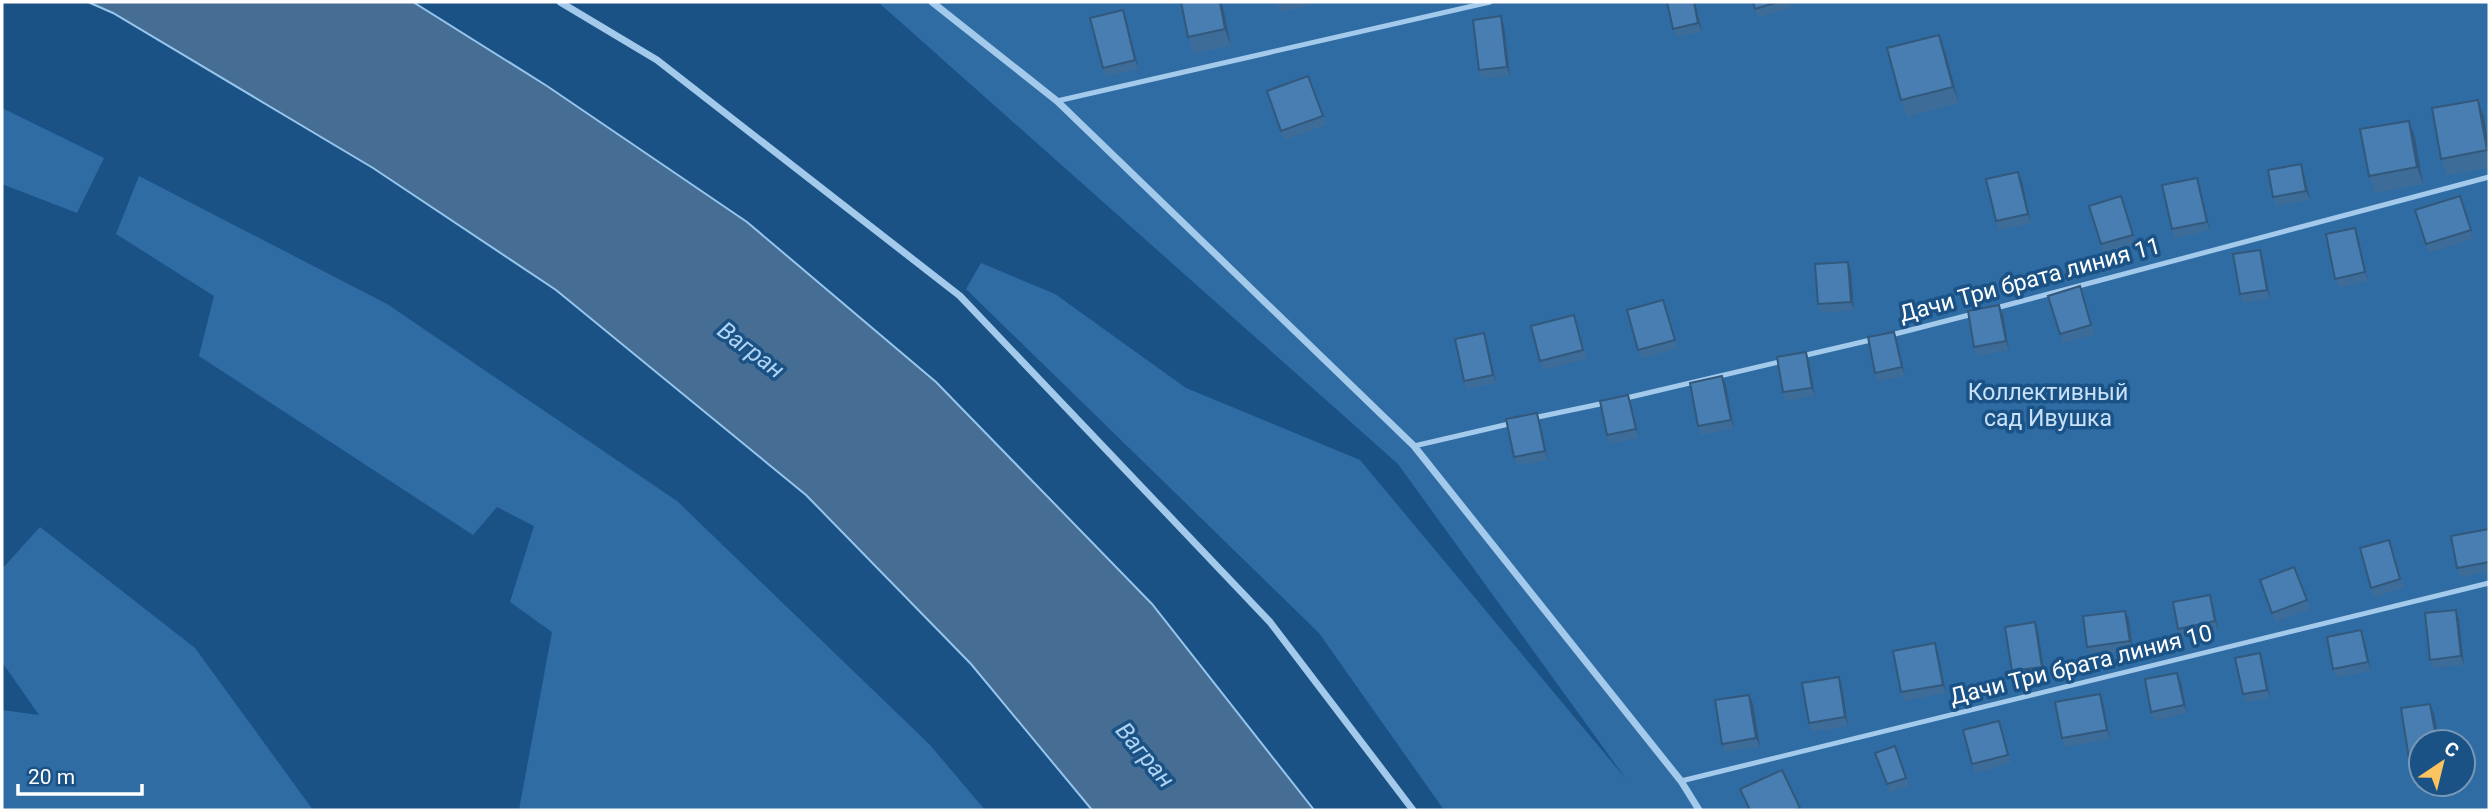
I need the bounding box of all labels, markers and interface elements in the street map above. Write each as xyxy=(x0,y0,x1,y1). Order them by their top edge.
street label: Дачи Три брата линия 11 xyxy=(1896,232,2164,328)
water label: Вагран xyxy=(712,316,790,384)
park label: Коллективный сад Ивушка xyxy=(1968,379,2128,432)
street label: Дачи Три брата линия 10 xyxy=(1947,619,2215,711)
water label: Вагран xyxy=(1110,717,1180,793)
north arrow xyxy=(2407,728,2477,798)
text: С xyxy=(2440,736,2463,762)
scale bar xyxy=(18,752,142,796)
text: 20 m xyxy=(28,765,75,789)

